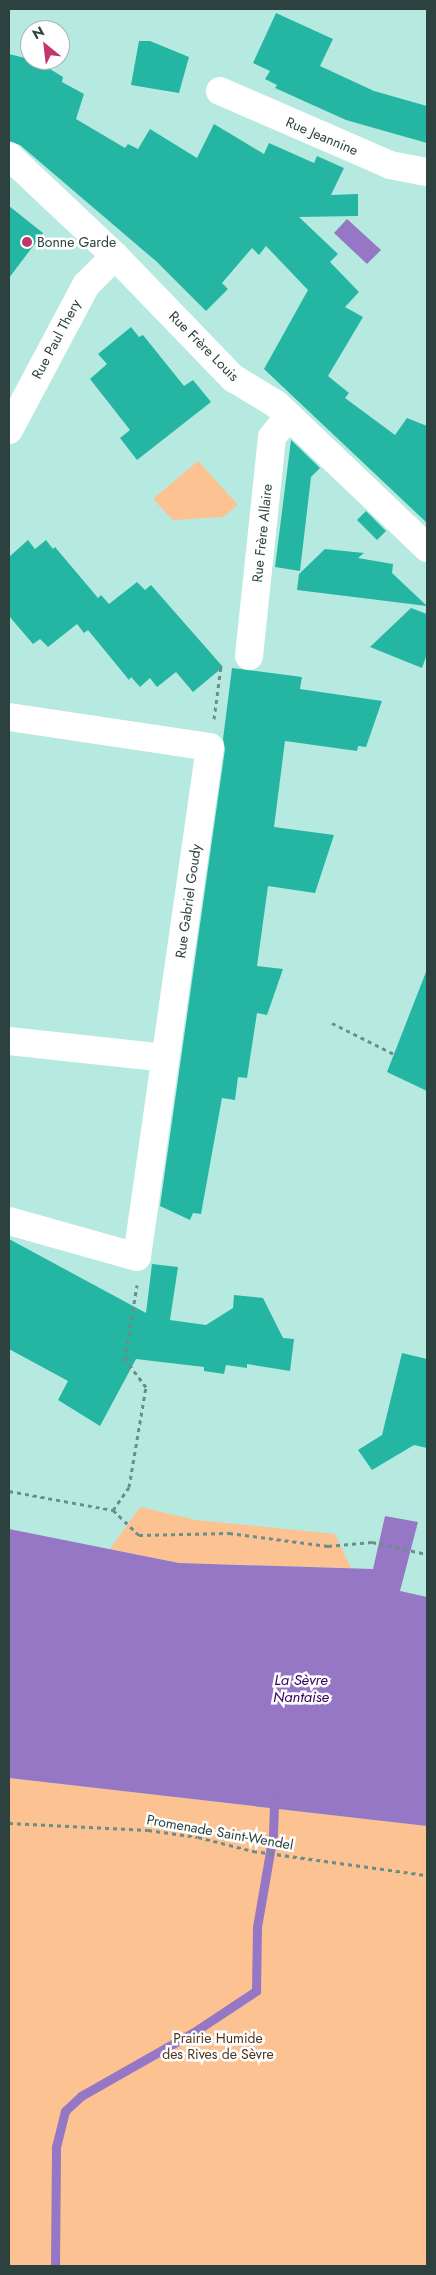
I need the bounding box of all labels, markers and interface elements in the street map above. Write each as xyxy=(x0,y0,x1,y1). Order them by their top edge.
north arrow xyxy=(20,20,70,70)
text: N xyxy=(28,21,48,44)
street label: Rue Jeannine xyxy=(283,113,361,159)
place label: Bonne Garde xyxy=(37,234,116,250)
marker: Bonne Garde xyxy=(21,236,33,248)
street label: Rue Paul Thery xyxy=(28,296,84,382)
street label: Rue Frère Louis xyxy=(166,308,242,384)
street label: Rue Frère Allaire xyxy=(248,483,276,583)
street label: Rue Gabriel Goudy xyxy=(172,843,204,959)
water label: La Sèvre Nantaise xyxy=(273,1671,329,1706)
street label: Promenade Saint-Wendel xyxy=(145,1811,295,1853)
park label: Prairie Humide des Rives de Sèvre xyxy=(162,2030,274,2062)

